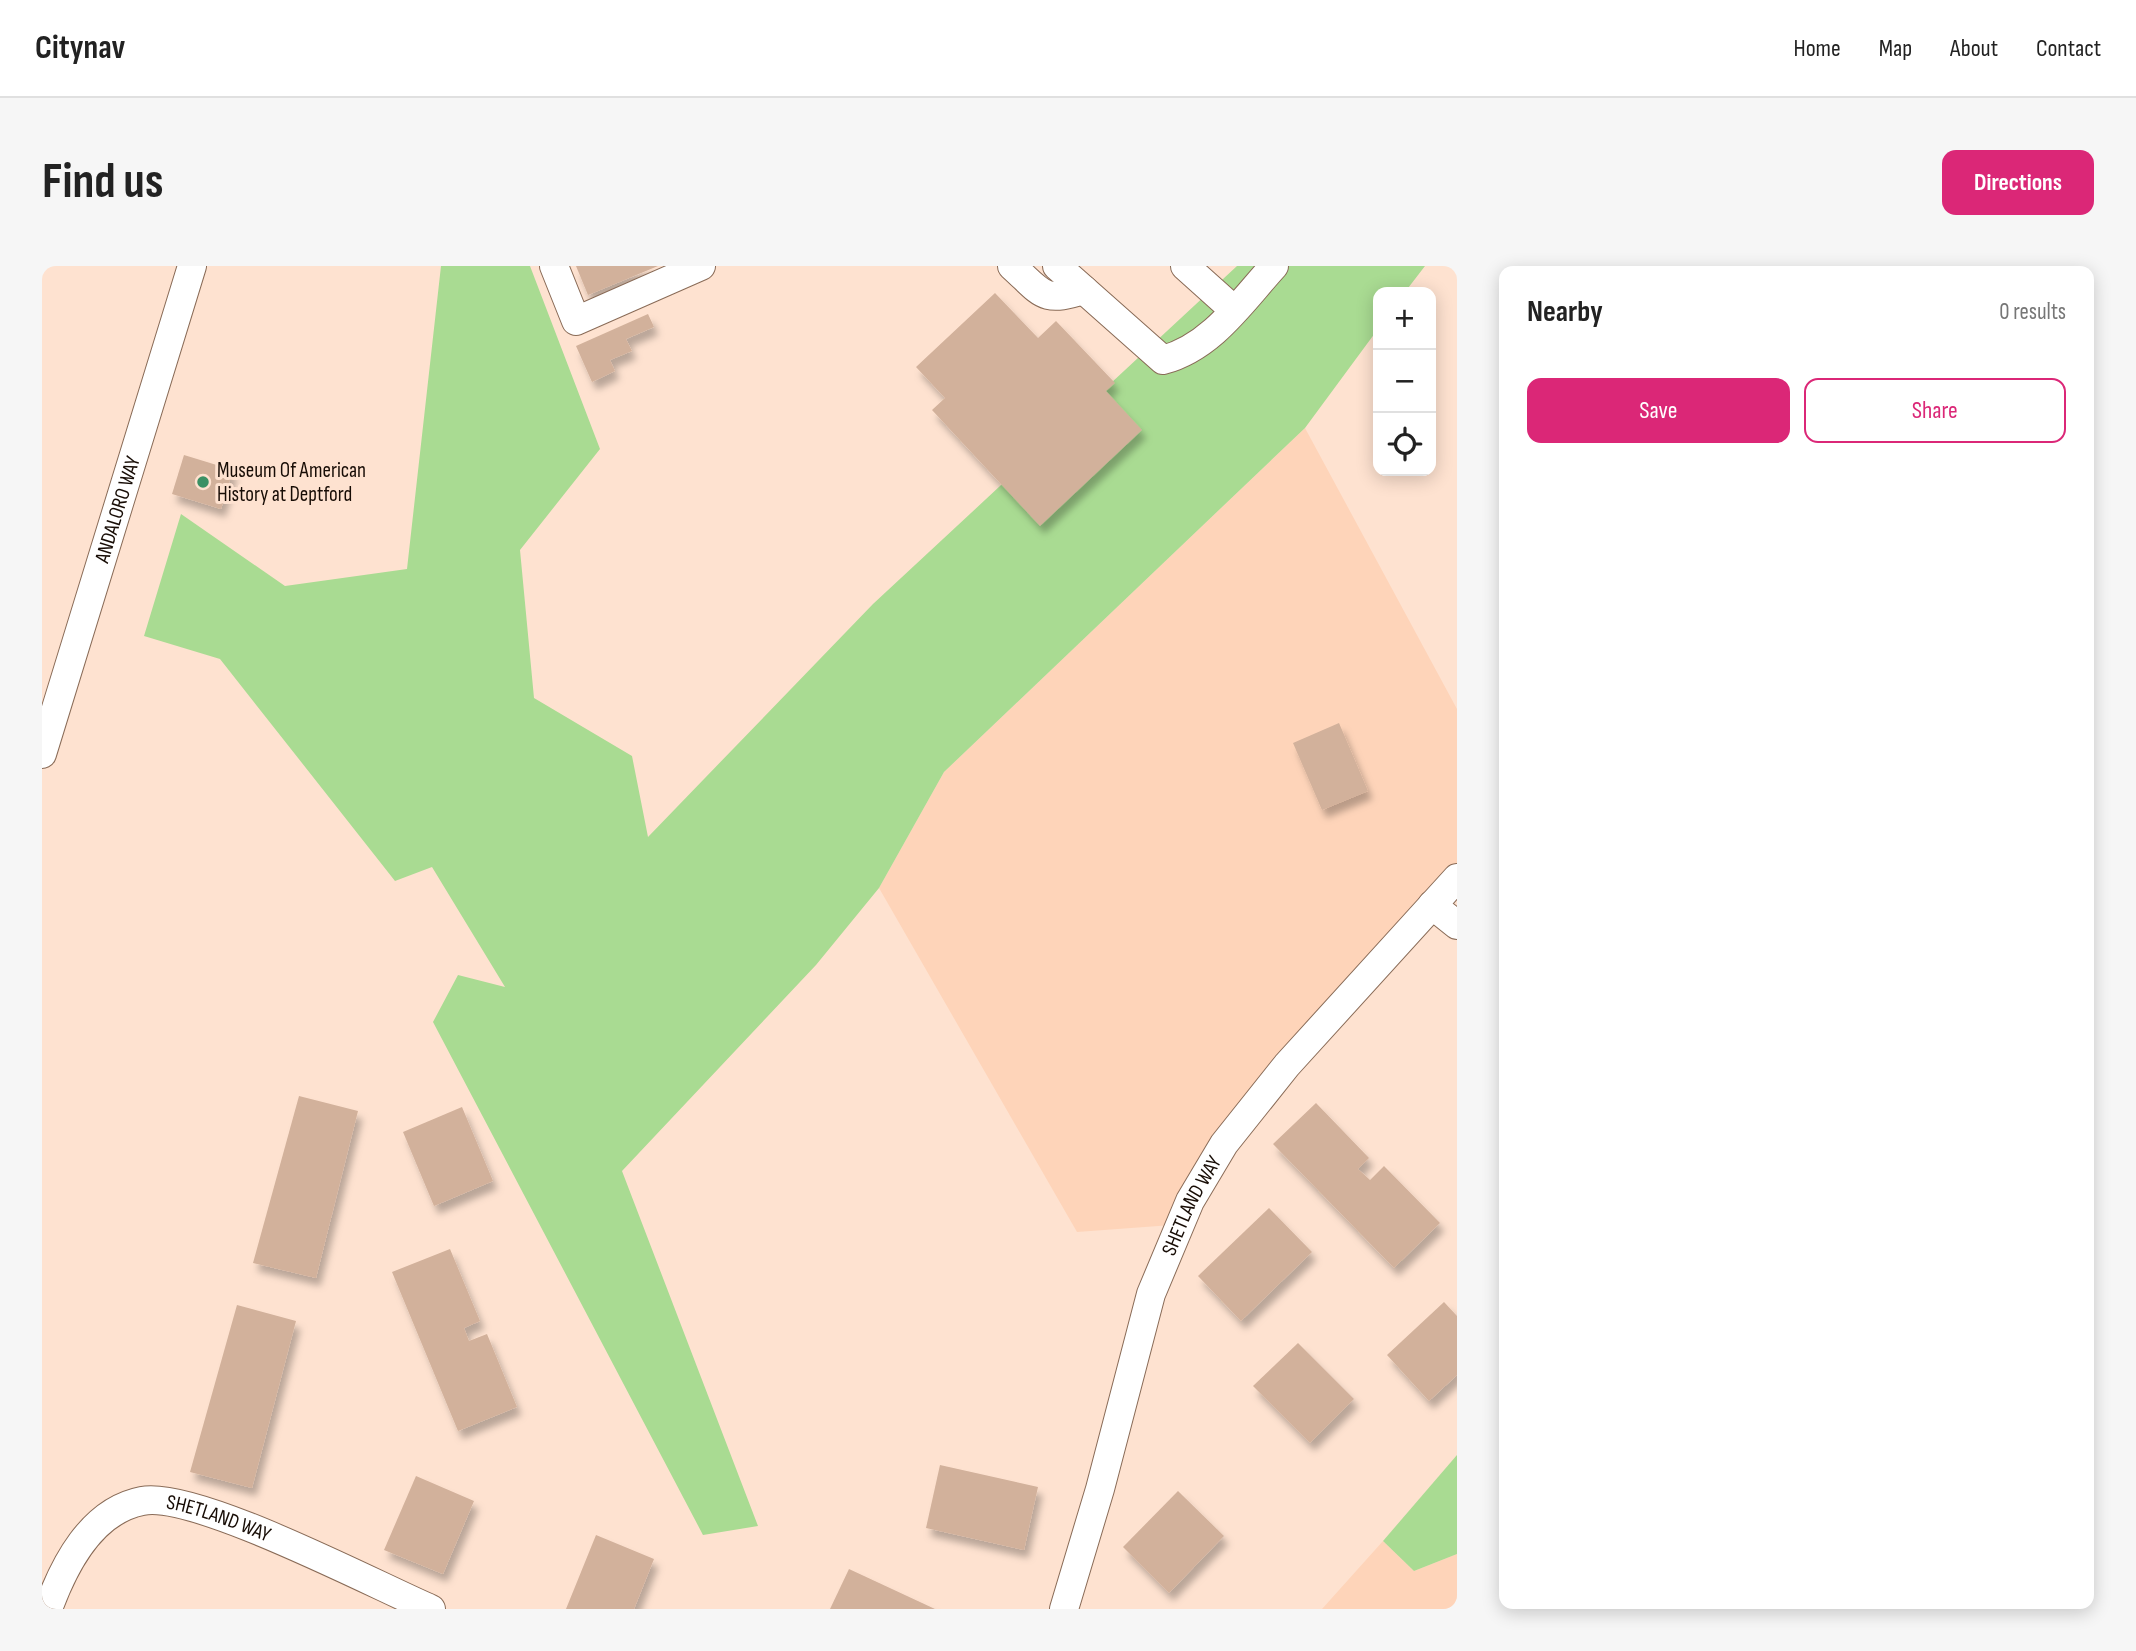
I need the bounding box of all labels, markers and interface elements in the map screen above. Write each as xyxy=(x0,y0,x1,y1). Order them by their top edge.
text: Citynav xyxy=(35,28,125,68)
text: Home xyxy=(1793,34,1841,63)
text: Map xyxy=(1879,34,1912,63)
text: About xyxy=(1950,34,1998,63)
text: Contact xyxy=(2036,34,2101,63)
button: Directions xyxy=(1942,150,2094,215)
text: Find us xyxy=(42,153,164,212)
map controls xyxy=(1373,287,1436,476)
button: + xyxy=(1373,287,1436,350)
text: Nearby xyxy=(1527,294,1603,330)
text: 0 results xyxy=(1999,298,2066,326)
button: − xyxy=(1373,350,1436,413)
button: Save xyxy=(1527,378,1790,443)
button: Share xyxy=(1804,378,2066,443)
button: locate xyxy=(1373,413,1436,476)
street label: ANDALORO WAY xyxy=(89,453,145,566)
place label: Museum Of American History at Deptford xyxy=(217,458,366,507)
marker: Museum Of American History at Deptford xyxy=(195,474,211,490)
street label: SHETLAND WAY xyxy=(1156,1151,1227,1259)
street label: SHETLAND WAY xyxy=(165,1489,275,1547)

